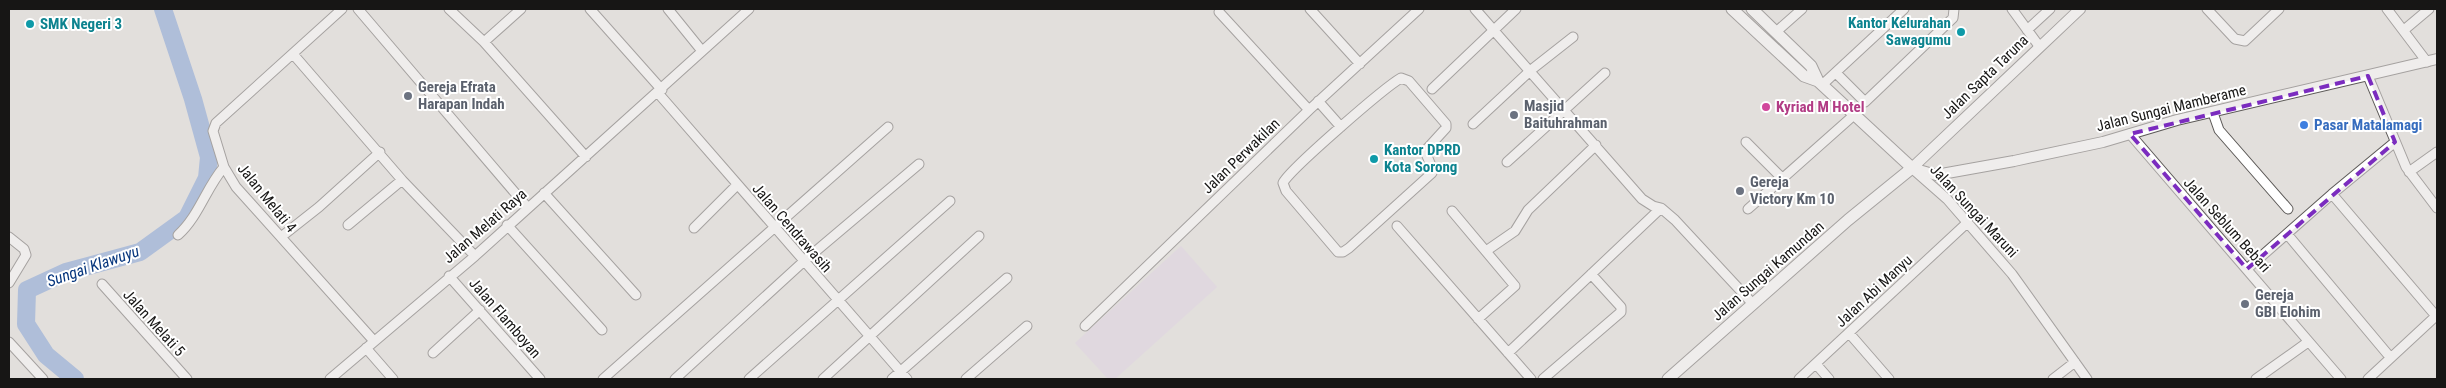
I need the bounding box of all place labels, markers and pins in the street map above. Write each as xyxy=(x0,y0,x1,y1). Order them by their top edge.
place label: Kantor Kelurahan Sawagumu xyxy=(1848,14,1951,49)
place label: SMK Negeri 3 xyxy=(40,15,122,33)
marker: SMK Negeri 3 xyxy=(24,18,36,30)
marker: Kantor Kelurahan Sawagumu xyxy=(1955,26,1967,38)
place label: Gereja Efrata Harapan Indah xyxy=(418,78,505,113)
marker: Gereja Efrata Harapan Indah xyxy=(402,90,414,102)
place label: Masjid Baituhrahman xyxy=(1524,97,1607,132)
place label: Kyriad M Hotel xyxy=(1776,98,1864,116)
marker: Kyriad M Hotel xyxy=(1760,101,1772,113)
marker: Masjid Baituhrahman xyxy=(1508,109,1520,121)
place label: Pasar Matalamagi xyxy=(2314,116,2422,134)
marker: Pasar Matalamagi xyxy=(2298,119,2310,131)
place label: Kantor DPRD Kota Sorong xyxy=(1384,141,1461,176)
marker: Kantor DPRD Kota Sorong xyxy=(1368,153,1380,165)
place label: Gereja Victory Km 10 xyxy=(1750,173,1834,208)
marker: Gereja Victory Km 10 xyxy=(1734,185,1746,197)
place label: Gereja GBI Elohim xyxy=(2255,286,2321,321)
marker: Gereja GBI Elohim xyxy=(2239,298,2251,310)

